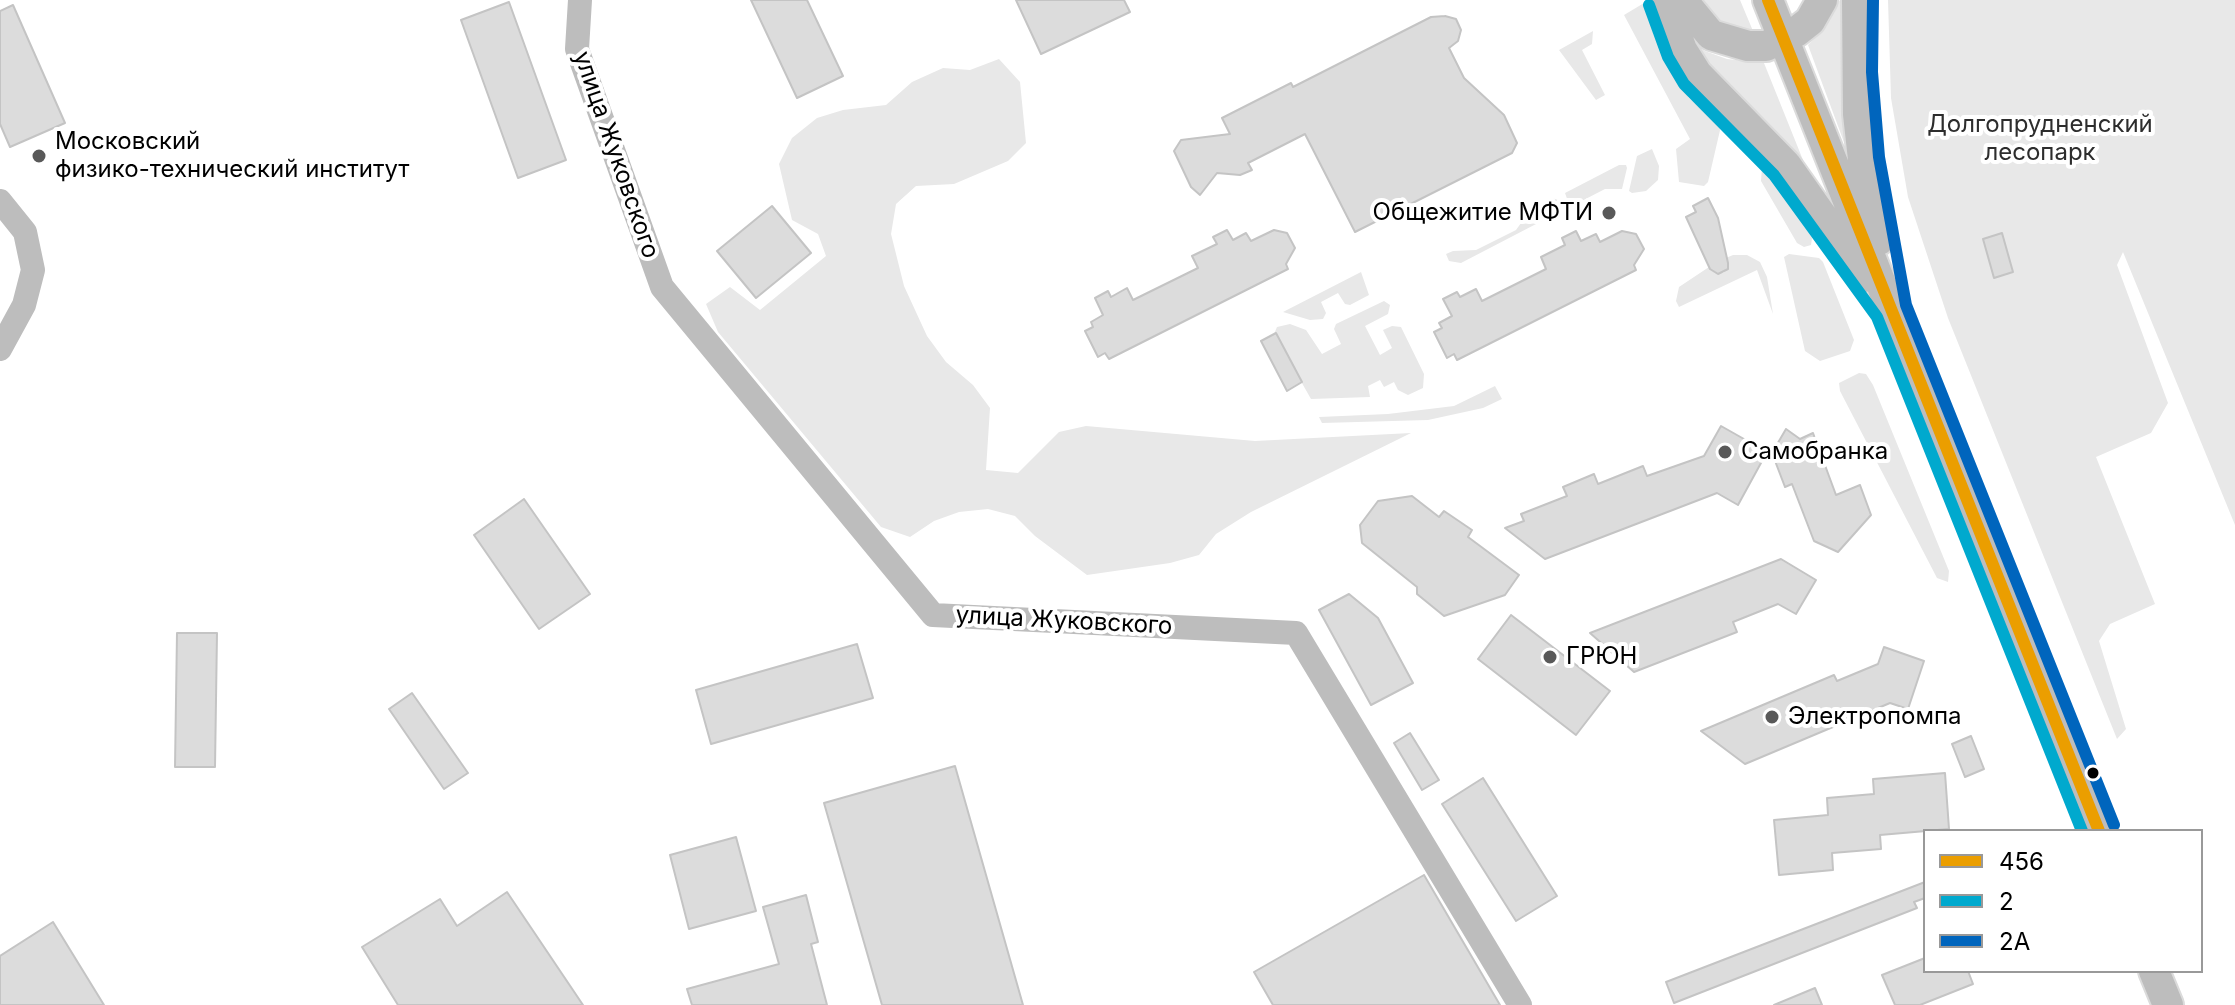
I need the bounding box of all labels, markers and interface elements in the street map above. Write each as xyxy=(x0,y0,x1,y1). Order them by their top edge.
street label: улица Жуковского xyxy=(567,48,665,262)
park label: Долгопрудненский лесопарк xyxy=(1927,111,2153,167)
place label: Московский физико-технический институт xyxy=(55,128,410,184)
marker: Московский физико-технический институт xyxy=(30,147,48,165)
place label: Общежитие МФТИ xyxy=(1373,199,1593,227)
marker: Общежитие МФТИ xyxy=(1600,204,1618,222)
place label: Самобранка xyxy=(1741,438,1888,466)
marker: Самобранка xyxy=(1716,443,1734,461)
street label: улица Жуковского xyxy=(955,601,1173,641)
place label: ГРЮН xyxy=(1566,643,1637,671)
marker: ГРЮН xyxy=(1541,648,1559,666)
place label: Электропомпа xyxy=(1788,703,1962,731)
marker: Электропомпа xyxy=(1763,708,1781,726)
unlabelled marker xyxy=(2085,765,2101,781)
legend xyxy=(1923,829,2203,973)
text: 456 xyxy=(1999,847,2044,876)
text: 2 xyxy=(1999,887,2014,916)
text: 2А xyxy=(1999,927,2030,956)

